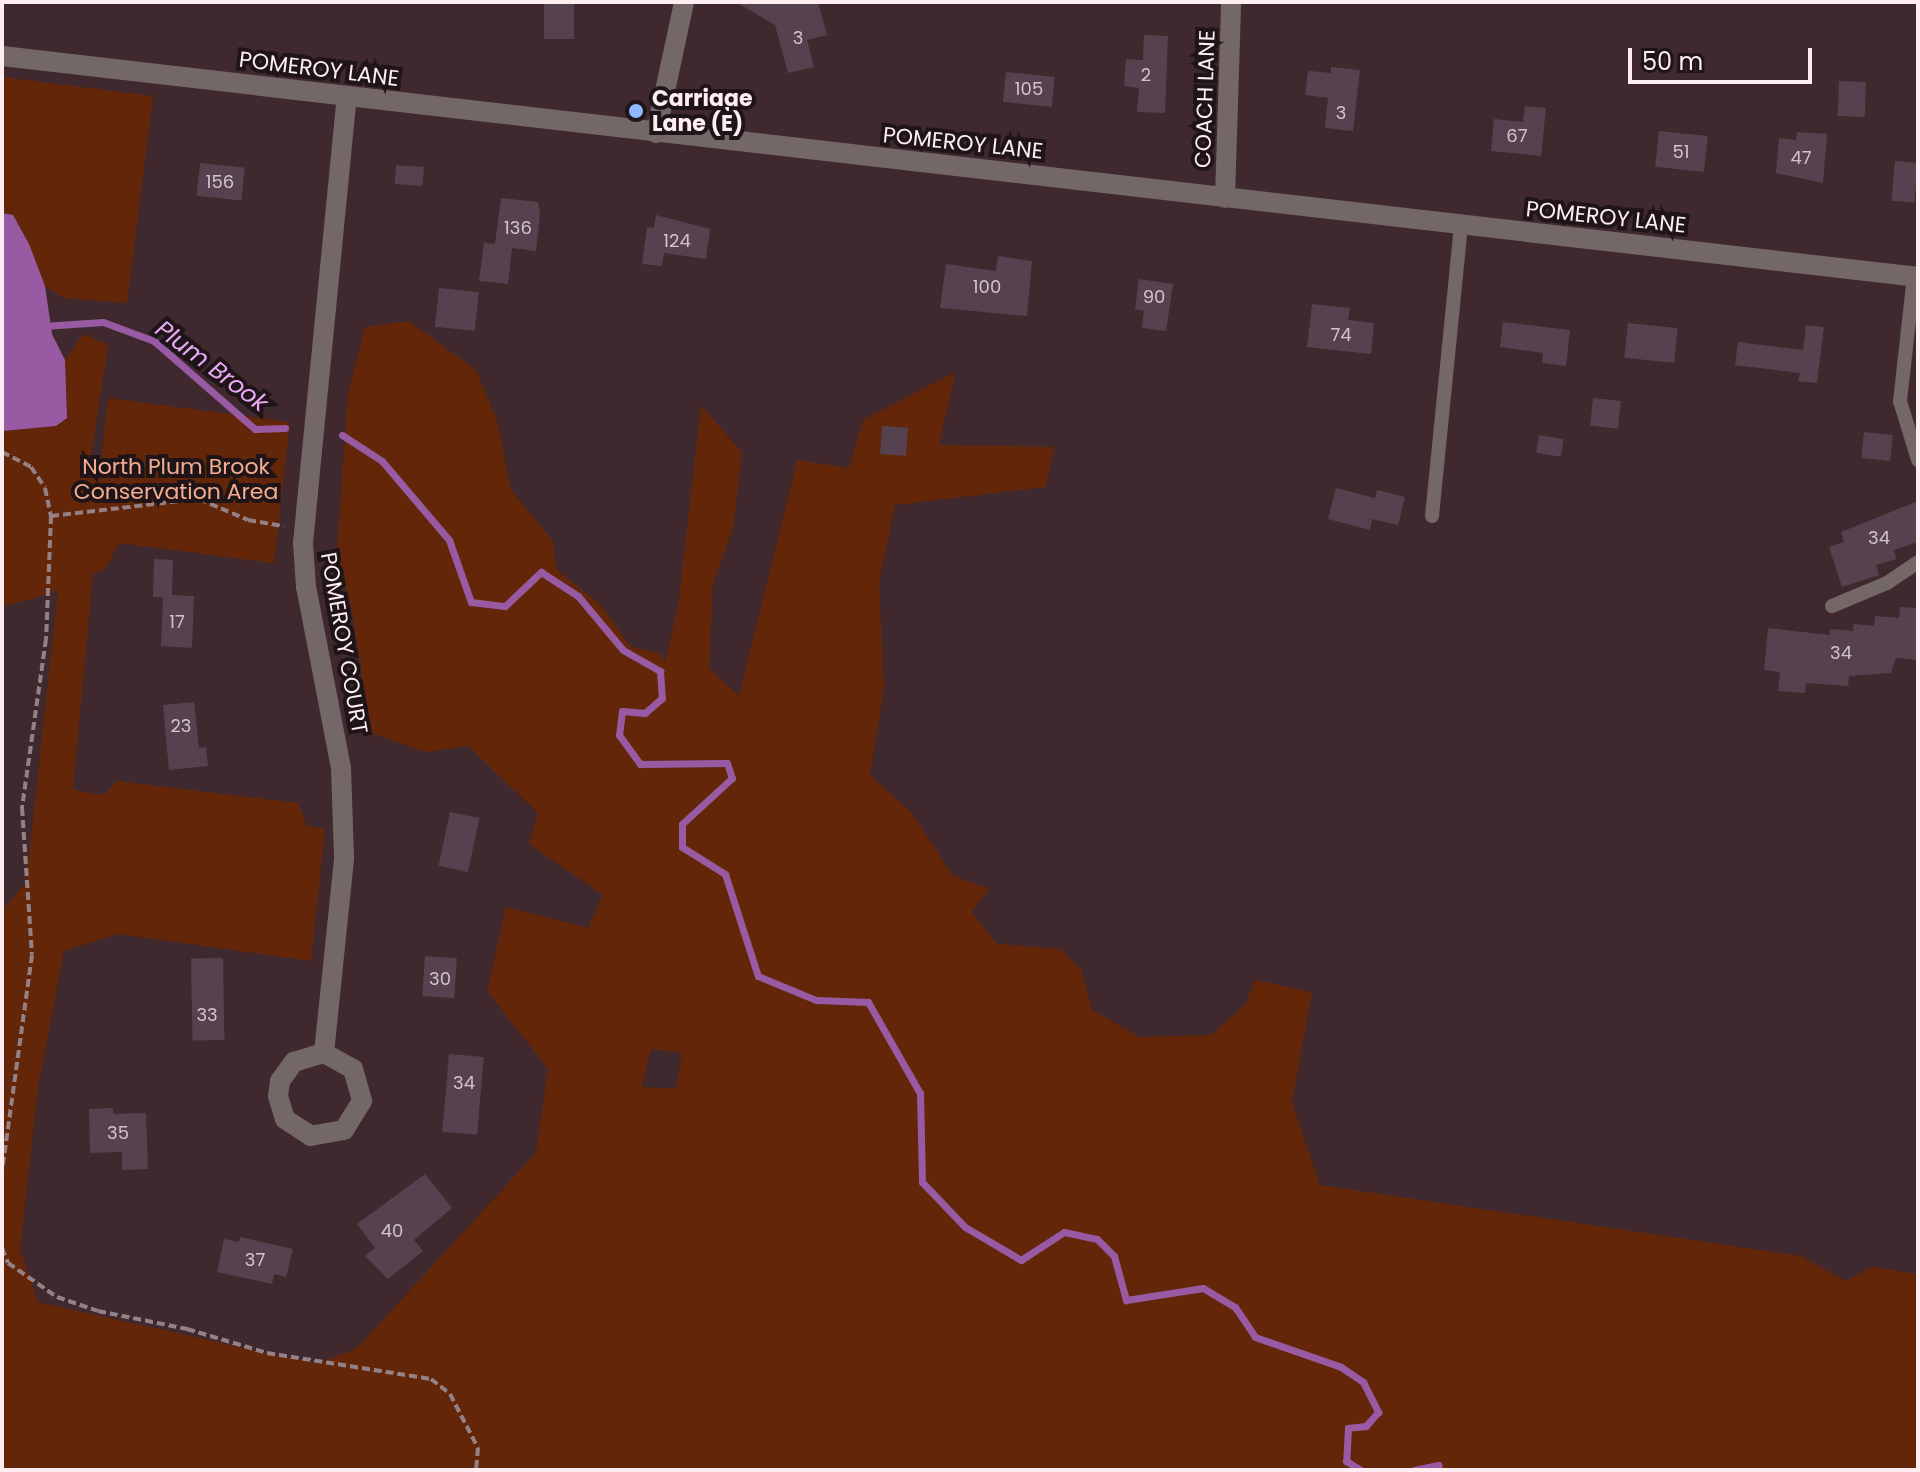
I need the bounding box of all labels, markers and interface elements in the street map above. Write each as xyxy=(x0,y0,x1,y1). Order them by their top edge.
house number: 3 xyxy=(793,27,803,49)
street label: COACH LANE xyxy=(1189,29,1221,169)
scale bar xyxy=(1632,32,1816,82)
text: 50 m xyxy=(1642,45,1703,78)
street label: POMEROY LANE xyxy=(238,46,400,92)
house number: 2 xyxy=(1141,64,1151,86)
house number: 105 xyxy=(1015,78,1043,100)
place label: Carriage Lane (E) xyxy=(652,85,752,136)
marker: Carriage Lane (E) xyxy=(627,102,645,120)
house number: 3 xyxy=(1336,102,1346,124)
street label: POMEROY LANE xyxy=(882,121,1044,165)
house number: 67 xyxy=(1506,125,1528,147)
house number: 51 xyxy=(1672,141,1690,163)
house number: 47 xyxy=(1790,147,1812,169)
house number: 156 xyxy=(206,171,234,193)
street label: POMEROY LANE xyxy=(1525,195,1687,239)
house number: 136 xyxy=(504,217,532,239)
house number: 124 xyxy=(663,230,691,252)
house number: 100 xyxy=(973,276,1001,298)
house number: 90 xyxy=(1143,286,1165,308)
water label: Plum Brook xyxy=(150,314,274,418)
house number: 74 xyxy=(1330,324,1352,346)
park label: North Plum Brook Conservation Area xyxy=(74,453,278,504)
house number: 34 xyxy=(1868,527,1890,549)
street label: POMEROY COURT xyxy=(315,550,373,736)
house number: 17 xyxy=(169,611,185,633)
house number: 34 xyxy=(1830,642,1852,664)
house number: 23 xyxy=(171,715,191,737)
house number: 30 xyxy=(429,968,451,990)
house number: 33 xyxy=(196,1004,218,1026)
house number: 34 xyxy=(453,1072,475,1094)
house number: 35 xyxy=(107,1122,129,1144)
house number: 40 xyxy=(381,1220,403,1242)
house number: 37 xyxy=(245,1249,265,1271)

